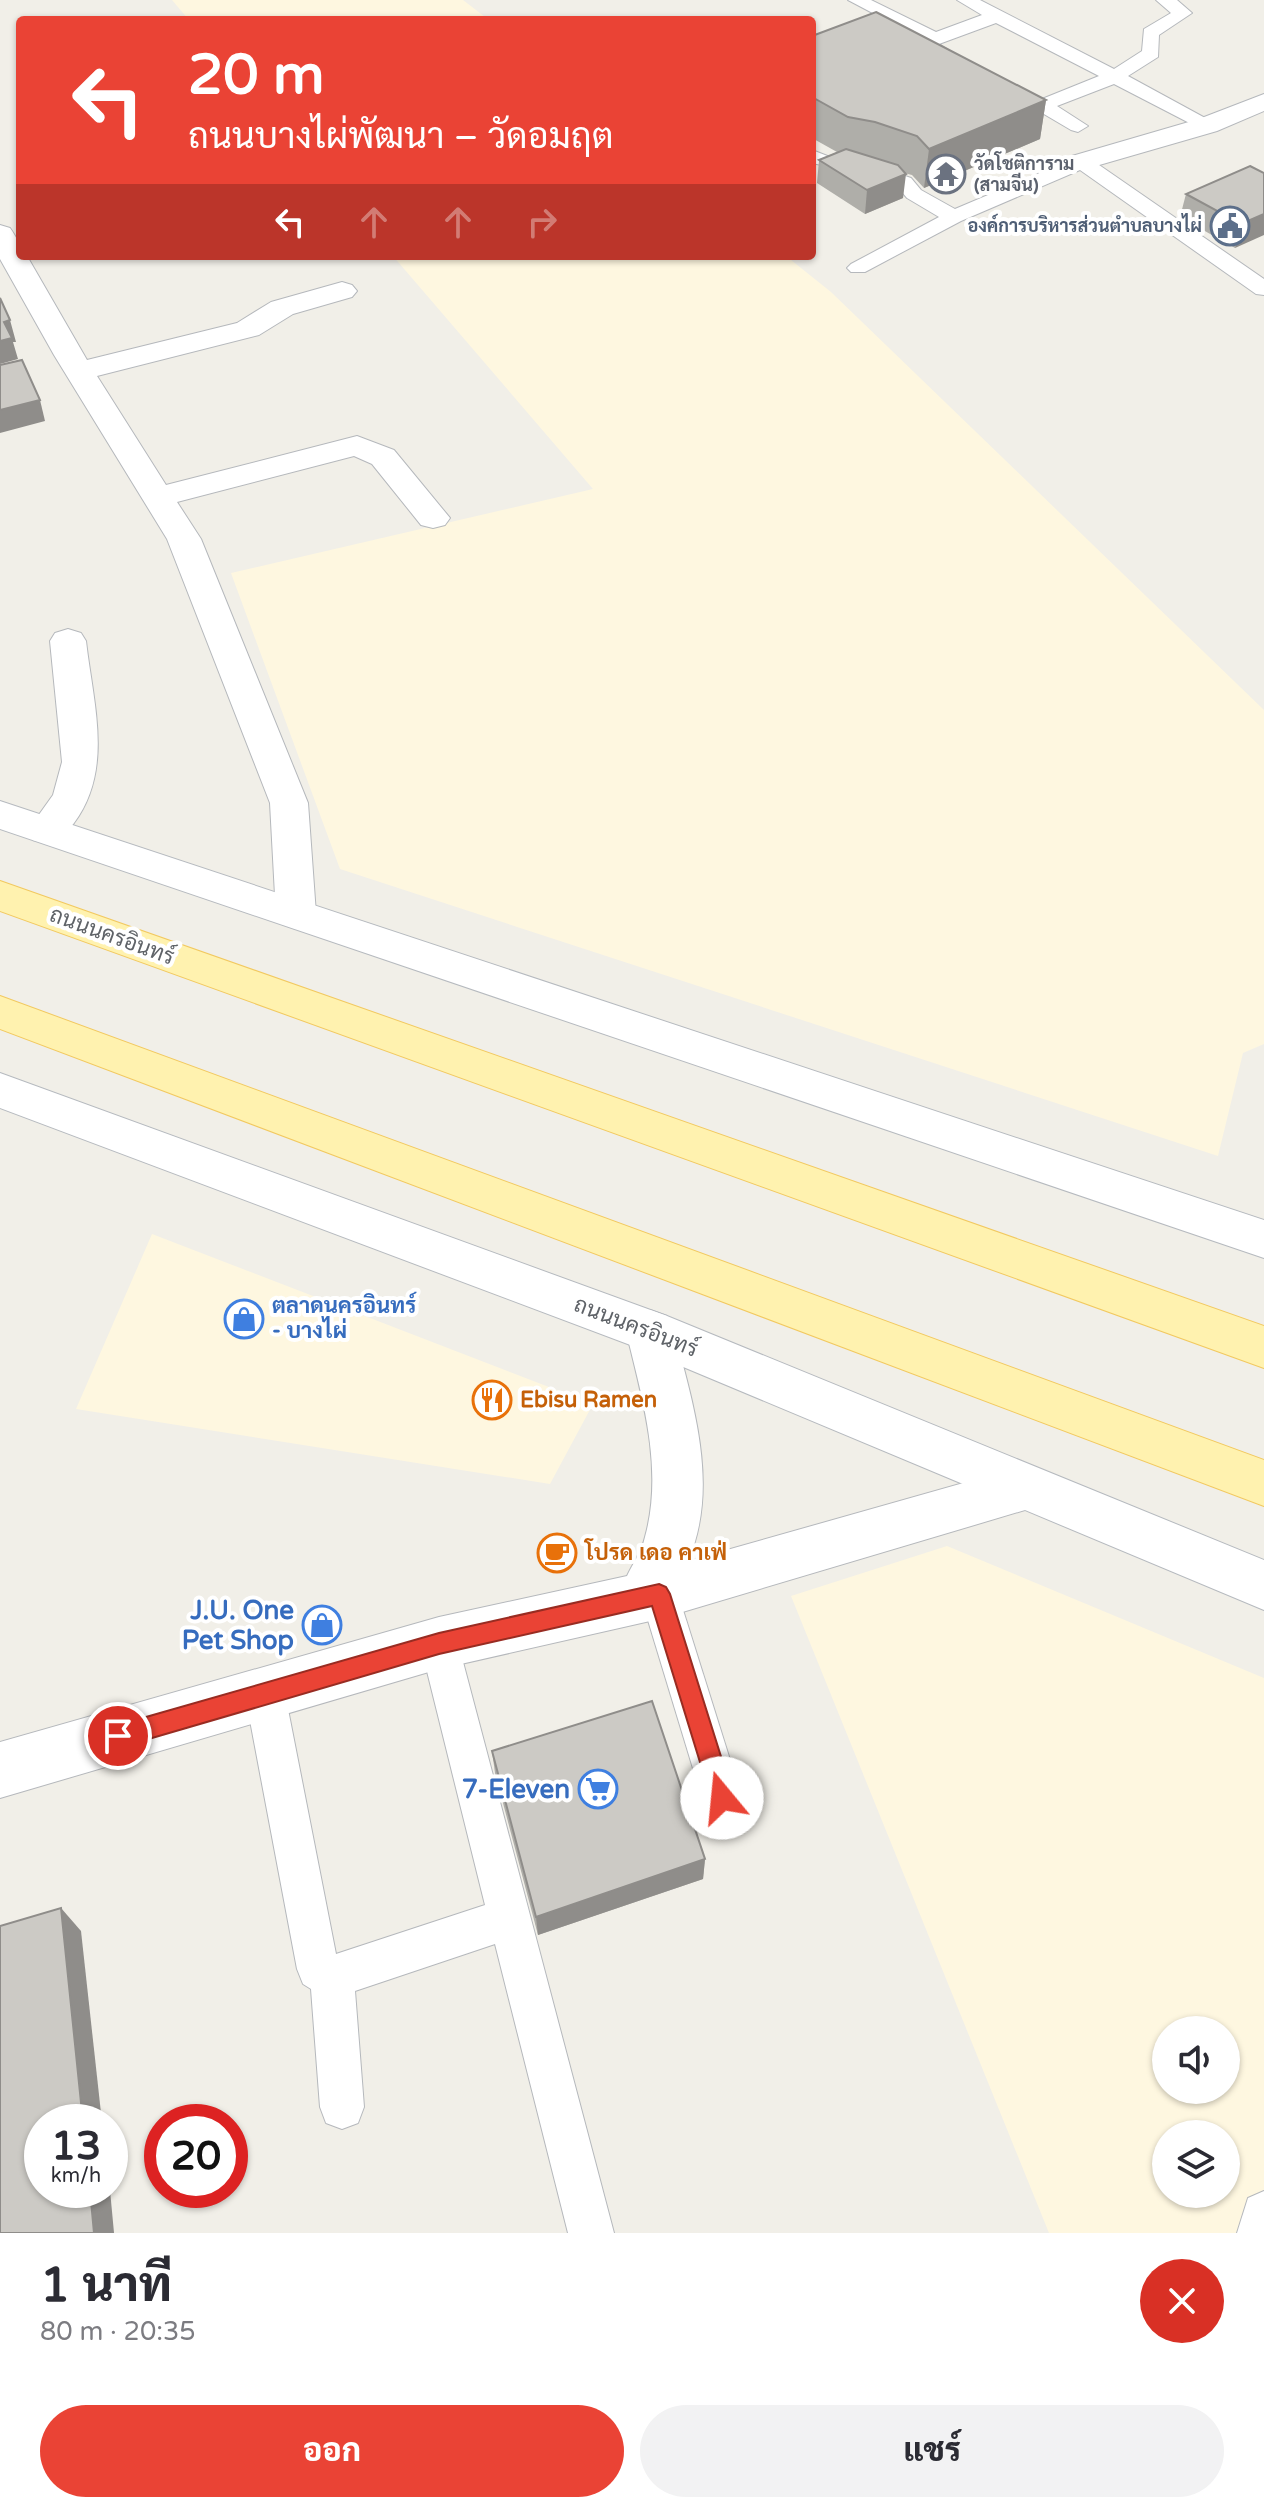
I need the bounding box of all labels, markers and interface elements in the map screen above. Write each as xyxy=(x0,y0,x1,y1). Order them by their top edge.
text: 20 m xyxy=(188,42,324,109)
icon: left xyxy=(56,48,160,152)
text: ถนนบางไผ่พัฒนา – วัดอมฤต xyxy=(188,115,614,158)
place label: วัดโชติการาม (สามจีน) xyxy=(974,151,1074,196)
temple icon: วัดโชติการาม (สามจีน) xyxy=(925,153,967,195)
icon: left xyxy=(268,200,312,244)
icon: ahead xyxy=(352,200,396,244)
icon: ahead xyxy=(436,200,480,244)
icon: right xyxy=(520,200,564,244)
public building icon: องค์การบริหารส่วนตำบลบางไผ่ xyxy=(1209,205,1251,247)
place label: องค์การบริหารส่วนตำบลบางไผ่ xyxy=(967,213,1202,237)
street label: ถนนนครอินทร์ xyxy=(46,900,179,971)
street label: ถนนนครอินทร์ xyxy=(570,1290,702,1363)
place label: ตลาดนครอินทร์ - บางไผ่ xyxy=(272,1291,418,1344)
shop icon: ตลาดนครอินทร์ - บางไผ่ xyxy=(223,1298,265,1340)
restaurant icon: Ebisu Ramen xyxy=(471,1379,513,1421)
place label: Ebisu Ramen xyxy=(520,1387,657,1413)
cafe icon: โปรด เดอ คาเฟ่ xyxy=(536,1532,578,1574)
place label: โปรด เดอ คาเฟ่ xyxy=(583,1538,727,1566)
place label: J.U. One Pet Shop xyxy=(182,1595,294,1656)
shop icon: J.U. One Pet Shop xyxy=(301,1604,343,1646)
pin xyxy=(84,1702,152,1770)
icon: arrive xyxy=(96,1714,140,1758)
position arrow xyxy=(680,1756,764,1840)
supermarket icon: 7-Eleven xyxy=(577,1768,619,1810)
place label: 7-Eleven xyxy=(462,1774,570,1805)
map controls xyxy=(1152,2016,1240,2208)
button: sound xyxy=(1152,2016,1240,2104)
speed limit sign: 20 xyxy=(144,2104,248,2208)
button: layers xyxy=(1152,2120,1240,2208)
text: 13 xyxy=(51,2122,101,2170)
text: km/h xyxy=(51,2164,101,2188)
text: 1 นาที xyxy=(40,2257,172,2315)
button: close xyxy=(1140,2259,1224,2343)
text: 80 m · 20:35 xyxy=(40,2316,196,2347)
button: ออก xyxy=(40,2405,624,2497)
button: แชร์ xyxy=(640,2405,1224,2497)

